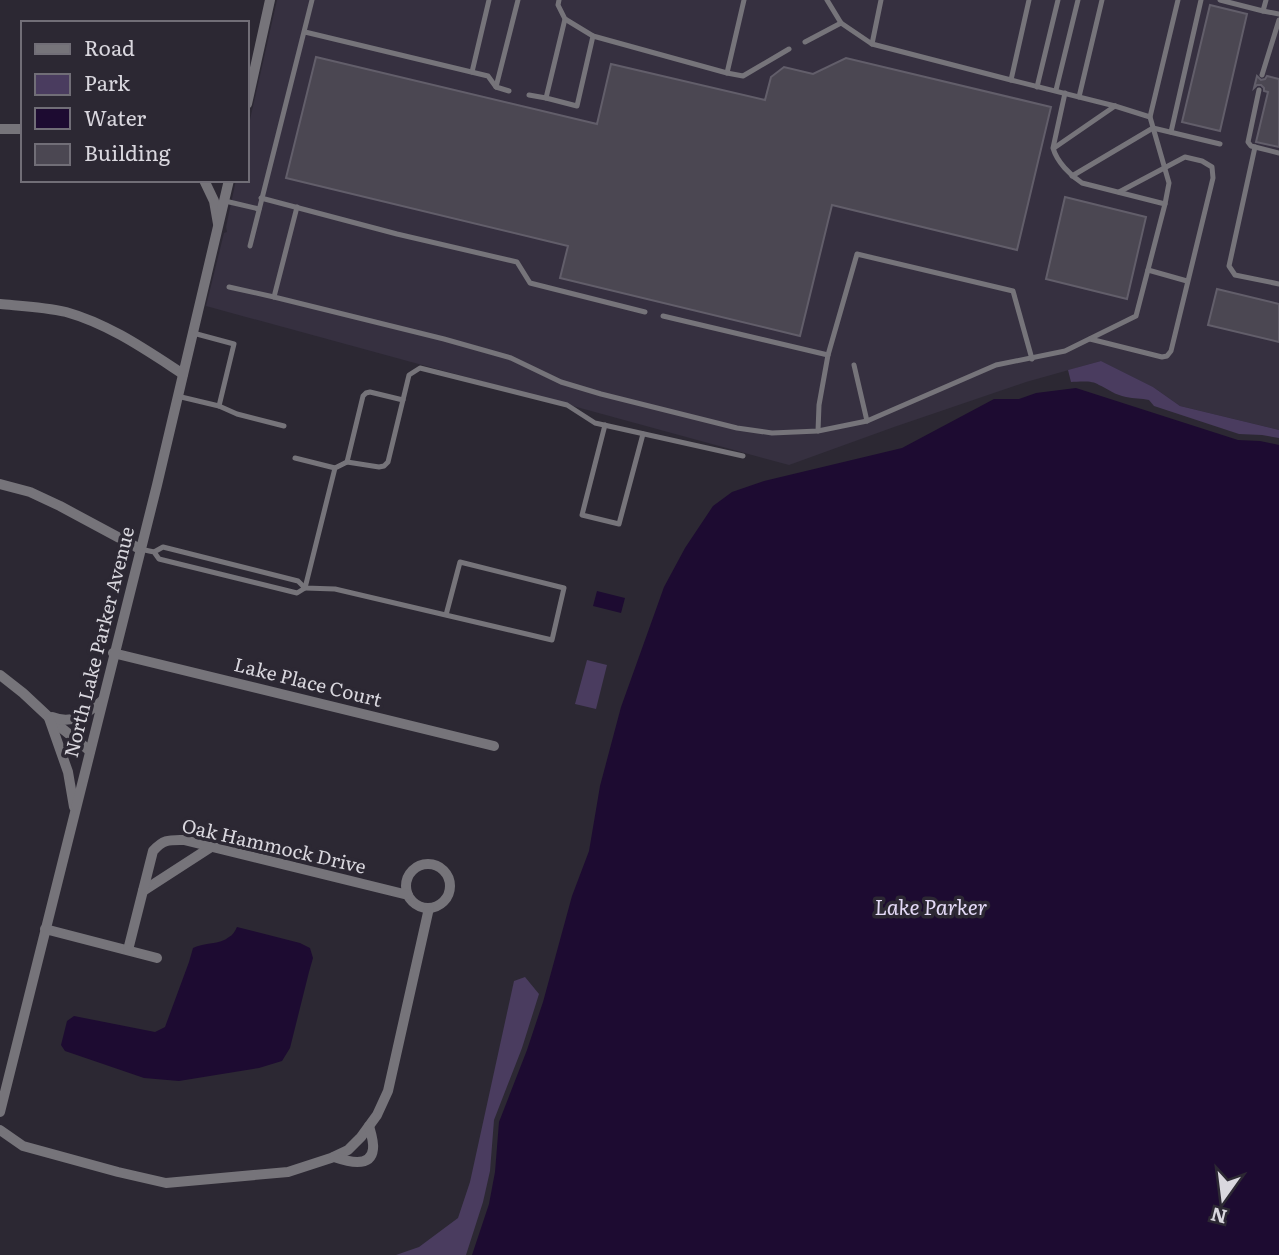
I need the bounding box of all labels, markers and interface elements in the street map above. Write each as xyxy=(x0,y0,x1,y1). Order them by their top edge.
legend xyxy=(21,21,248,182)
text: Road xyxy=(84,31,135,62)
text: Park xyxy=(84,66,130,97)
text: Water xyxy=(84,101,146,132)
text: Building xyxy=(84,136,171,167)
street label: North Lake Parker Avenue xyxy=(56,523,140,760)
street label: Lake Place Court xyxy=(231,649,385,713)
street label: Oak Hammock Drive xyxy=(179,810,369,880)
water label: Lake Parker xyxy=(875,890,988,921)
north arrow xyxy=(1188,1164,1258,1234)
text: N xyxy=(1207,1201,1230,1232)

